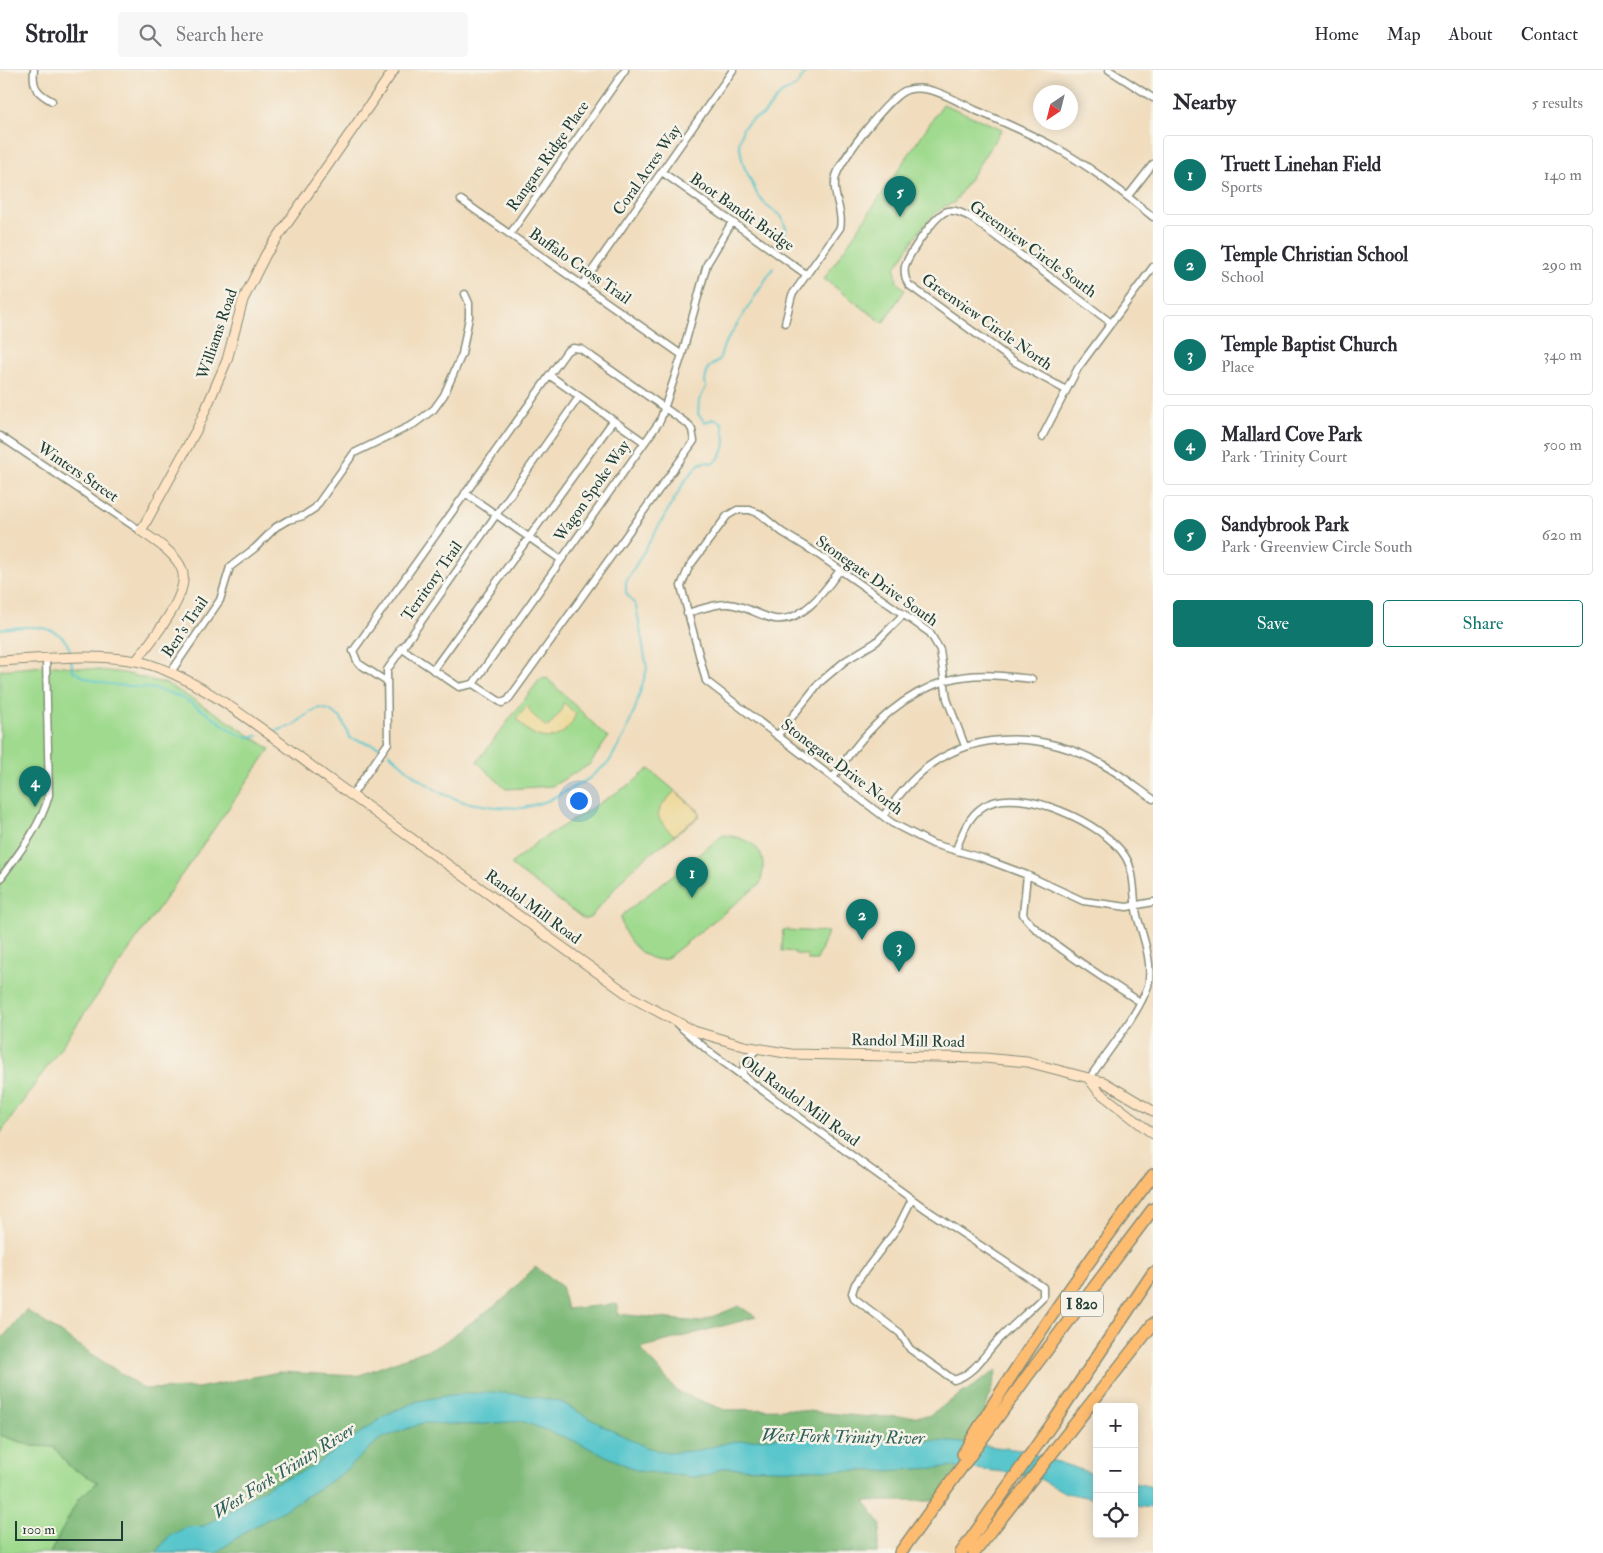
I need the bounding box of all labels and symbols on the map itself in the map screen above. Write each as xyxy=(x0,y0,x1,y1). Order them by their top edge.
north arrow xyxy=(1033,85,1078,130)
street label: Rangars Ridge Place xyxy=(502,97,594,215)
street label: Coral Acres Way xyxy=(608,120,686,219)
street label: Boot Bandit Bridge xyxy=(686,168,798,256)
pin: 5 xyxy=(884,176,916,217)
street label: Greenview Circle South xyxy=(965,196,1101,302)
street label: Buffalo Cross Trail xyxy=(525,223,635,309)
street label: Greenview Circle North xyxy=(918,269,1057,375)
street label: Williams Road xyxy=(192,286,242,383)
street label: Wagon Spoke Way xyxy=(549,436,636,547)
street label: Winters Street xyxy=(33,437,123,507)
street label: Stonegate Drive South xyxy=(812,531,943,631)
street label: Territory Trail xyxy=(397,537,467,625)
street label: Ben's Trail xyxy=(157,593,213,661)
street label: Stonegate Drive North xyxy=(777,715,907,820)
pin: 4 xyxy=(19,766,51,807)
your location xyxy=(566,788,592,814)
pin: 1 xyxy=(676,857,708,898)
street label: Randol Mill Road xyxy=(481,865,585,949)
pin: 2 xyxy=(846,899,878,940)
pin: 3 xyxy=(883,931,915,972)
street label: Randol Mill Road xyxy=(851,1030,965,1052)
street label: Old Randol Mill Road xyxy=(737,1051,863,1151)
road number: I 820 xyxy=(1061,1292,1103,1316)
water label: West Fork Trinity River xyxy=(209,1417,360,1524)
water label: West Fork Trinity River xyxy=(761,1424,926,1450)
scale bar xyxy=(15,1518,122,1541)

